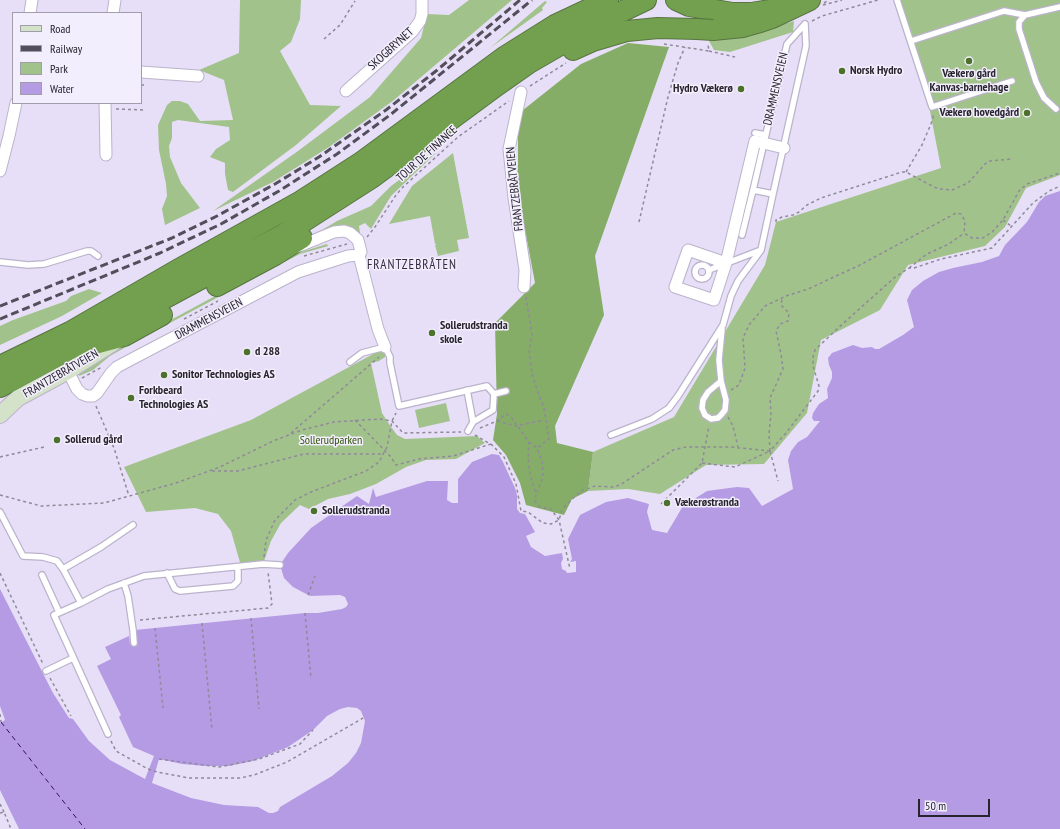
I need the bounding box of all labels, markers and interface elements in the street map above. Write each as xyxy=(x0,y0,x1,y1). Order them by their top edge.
legend xyxy=(12,12,142,104)
text: Road xyxy=(50,21,70,36)
street label: SKOGBRYNET xyxy=(365,25,417,73)
text: Railway xyxy=(50,41,82,56)
street label: DRAMMENSVEIEN xyxy=(761,51,791,127)
marker: Vækerø gård Kanvas-barnehage xyxy=(964,56,974,66)
text: Park xyxy=(50,61,68,76)
place label: Norsk Hydro xyxy=(850,64,902,78)
marker: Norsk Hydro xyxy=(837,66,847,76)
place label: Vækerø gård Kanvas-barnehage xyxy=(929,67,1009,95)
text: Water xyxy=(50,81,74,96)
place label: Hydro Vækerø xyxy=(673,82,733,96)
marker: Hydro Vækerø xyxy=(736,84,746,94)
place label: Vækerø hovedgård xyxy=(939,106,1019,120)
marker: Vækerø hovedgård xyxy=(1022,108,1032,118)
street label: TOUR DE FINANCE xyxy=(394,123,460,185)
street label: FRANTZEBRÅTVEIEN xyxy=(503,146,527,232)
district label: FRANTZEBRÅTEN xyxy=(367,257,457,273)
street label: DRAMMENSVEIEN xyxy=(173,295,245,343)
place label: Sollerudstranda skole xyxy=(440,319,508,347)
marker: Sollerudstranda skole xyxy=(427,328,437,338)
place label: d 288 xyxy=(255,345,280,359)
street label: FRANTZEBRÅTVEIEN xyxy=(21,347,101,401)
marker: d 288 xyxy=(242,347,252,357)
place label: Sonitor Technologies AS xyxy=(172,368,275,382)
marker: Sonitor Technologies AS xyxy=(159,370,169,380)
place label: Forkbeard Technologies AS xyxy=(139,384,208,412)
marker: Forkbeard Technologies AS xyxy=(126,393,136,403)
place label: Sollerud gård xyxy=(65,433,122,447)
park label: Sollerudparken xyxy=(300,434,362,448)
marker: Sollerud gård xyxy=(52,435,62,445)
place label: Vækerøstranda xyxy=(675,496,739,510)
marker: Vækerøstranda xyxy=(662,498,672,508)
place label: Sollerudstranda xyxy=(322,504,390,518)
marker: Sollerudstranda xyxy=(309,506,319,516)
scale bar xyxy=(920,791,992,817)
text: 50 m xyxy=(925,798,946,813)

